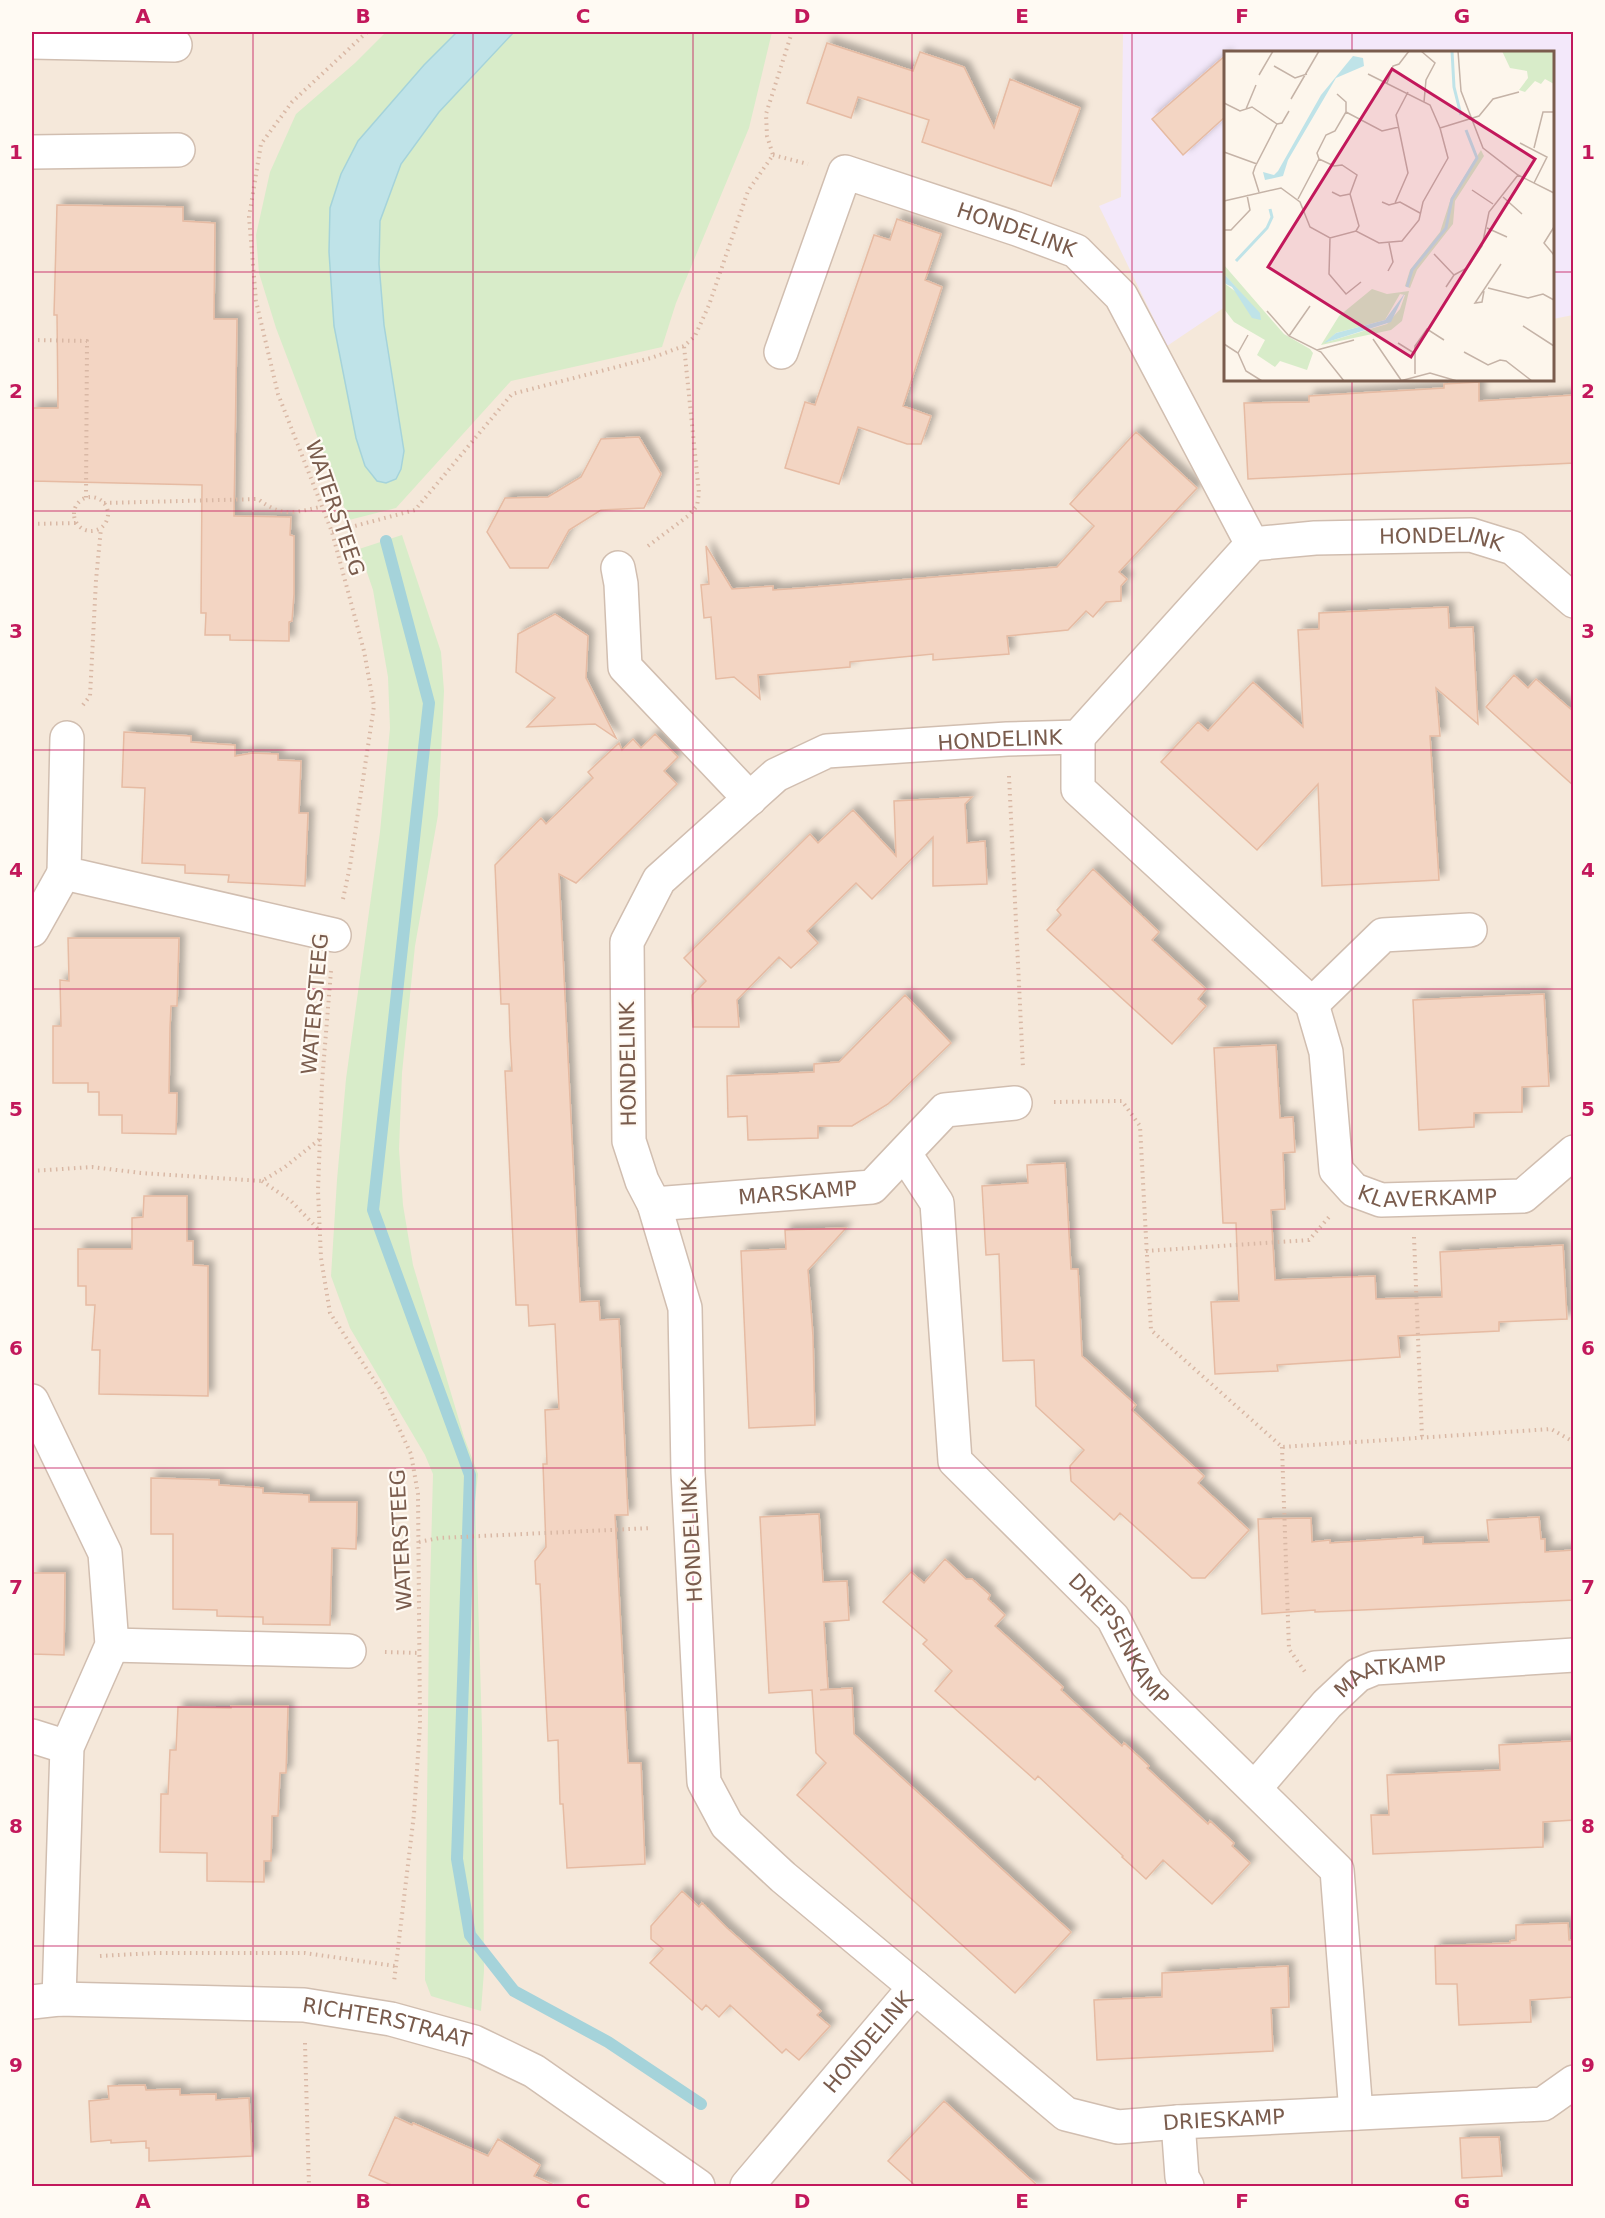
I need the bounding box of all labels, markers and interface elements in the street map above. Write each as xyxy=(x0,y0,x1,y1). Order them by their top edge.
text: A xyxy=(135,4,151,28)
text: B xyxy=(355,4,371,28)
text: C xyxy=(576,4,590,28)
text: D xyxy=(794,4,810,28)
text: E xyxy=(1015,4,1029,28)
text: F xyxy=(1235,4,1249,28)
text: G xyxy=(1454,4,1470,28)
inset map xyxy=(1224,51,1554,381)
text: 1 xyxy=(9,140,23,164)
text: 1 xyxy=(1581,140,1595,164)
street label: HONDELINK xyxy=(954,198,1081,262)
text: 2 xyxy=(9,379,23,403)
text: 2 xyxy=(1581,379,1595,403)
street label: WATERSTEEG xyxy=(301,437,369,579)
street label: HONDELINK xyxy=(1379,523,1507,557)
text: 3 xyxy=(9,619,23,643)
text: 3 xyxy=(1581,619,1595,643)
street label: HONDELINK xyxy=(937,725,1064,756)
text: 4 xyxy=(9,858,23,882)
text: 4 xyxy=(1581,858,1595,882)
street label: WATERSTEEG xyxy=(297,932,333,1076)
street label: HONDELINK xyxy=(615,1000,641,1127)
text: 5 xyxy=(9,1097,23,1121)
text: 5 xyxy=(1581,1097,1595,1121)
street label: MARSKAMP xyxy=(737,1176,858,1209)
street label: KLAVERKAMP xyxy=(1355,1180,1497,1212)
text: 6 xyxy=(9,1336,23,1360)
text: 6 xyxy=(1581,1336,1595,1360)
street label: WATERSTEEG xyxy=(385,1468,417,1612)
street label: HONDELINK xyxy=(677,1476,707,1603)
street label: DREPSENKAMP xyxy=(1064,1569,1174,1711)
text: 7 xyxy=(9,1575,23,1599)
text: 7 xyxy=(1581,1575,1595,1599)
street label: MAATKAMP xyxy=(1330,1651,1447,1703)
text: 8 xyxy=(9,1814,23,1838)
text: 8 xyxy=(1581,1814,1595,1838)
street label: HONDELINK xyxy=(819,1986,919,2098)
street label: RICHTERSTRAAT xyxy=(301,1993,474,2053)
text: 9 xyxy=(9,2053,23,2077)
text: 9 xyxy=(1581,2053,1595,2077)
street label: DRIESKAMP xyxy=(1162,2105,1285,2135)
text: A xyxy=(135,2189,151,2213)
text: B xyxy=(355,2189,371,2213)
text: C xyxy=(576,2189,590,2213)
text: D xyxy=(794,2189,810,2213)
text: E xyxy=(1015,2189,1029,2213)
text: F xyxy=(1235,2189,1249,2213)
text: G xyxy=(1454,2189,1470,2213)

